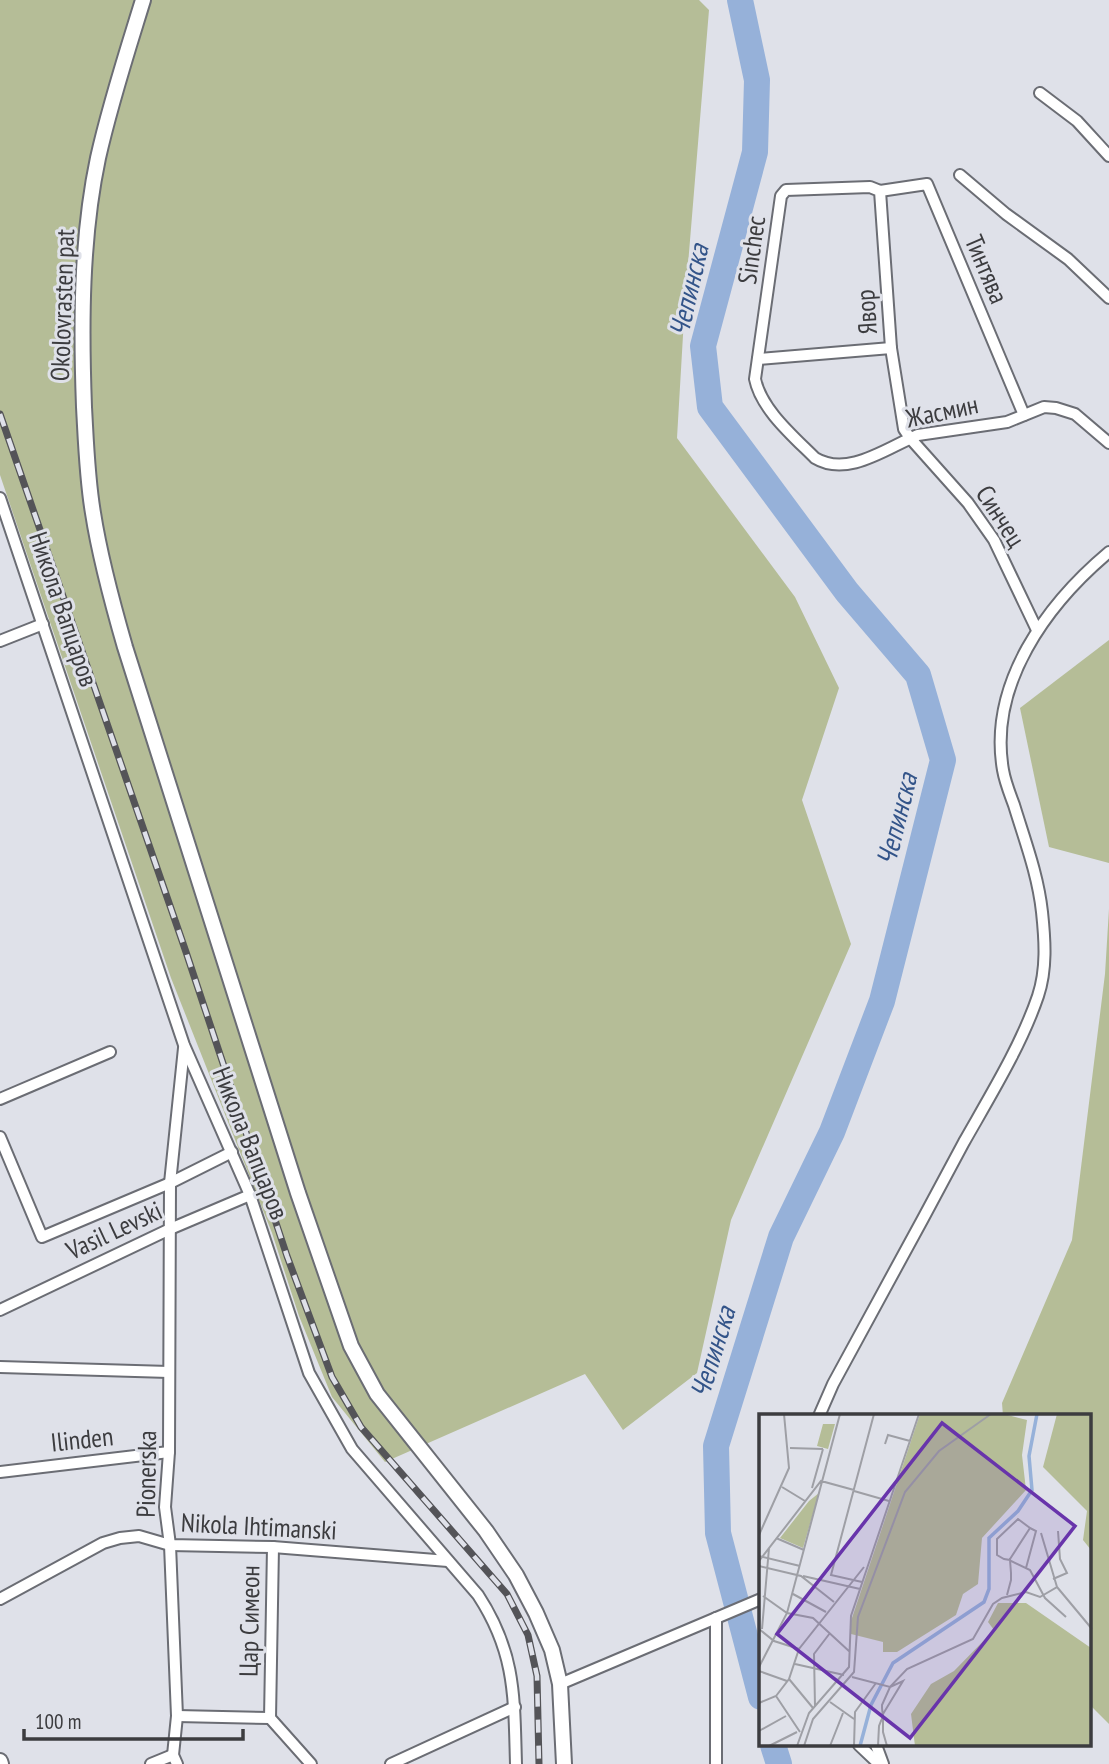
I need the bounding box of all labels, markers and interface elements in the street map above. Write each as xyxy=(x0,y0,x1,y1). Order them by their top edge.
street label: Sinchec xyxy=(730,214,772,286)
street label: Okolovrasten pat xyxy=(43,228,81,382)
street label: Тинтява xyxy=(958,230,1016,308)
water label: Чепинска xyxy=(659,238,717,340)
street label: Явор xyxy=(848,288,884,336)
street label: Жасмин xyxy=(902,387,981,435)
street label: Синчец xyxy=(969,479,1033,554)
street label: Никола Вапцаров xyxy=(22,527,106,691)
water label: Чепинска xyxy=(867,767,926,869)
street label: Никола Вапцаров xyxy=(205,1062,297,1224)
street label: Vasil Levski xyxy=(60,1194,167,1267)
water label: Чепинска xyxy=(681,1300,744,1402)
inset map xyxy=(759,1414,1092,1746)
street label: Ilinden xyxy=(49,1419,115,1459)
street label: Pionerska xyxy=(129,1430,163,1518)
street label: Nikola Ihtimanski xyxy=(180,1505,338,1547)
street label: Цар Симеон xyxy=(232,1565,266,1677)
scale bar xyxy=(24,1698,243,1742)
text: 100 m xyxy=(35,1708,81,1735)

